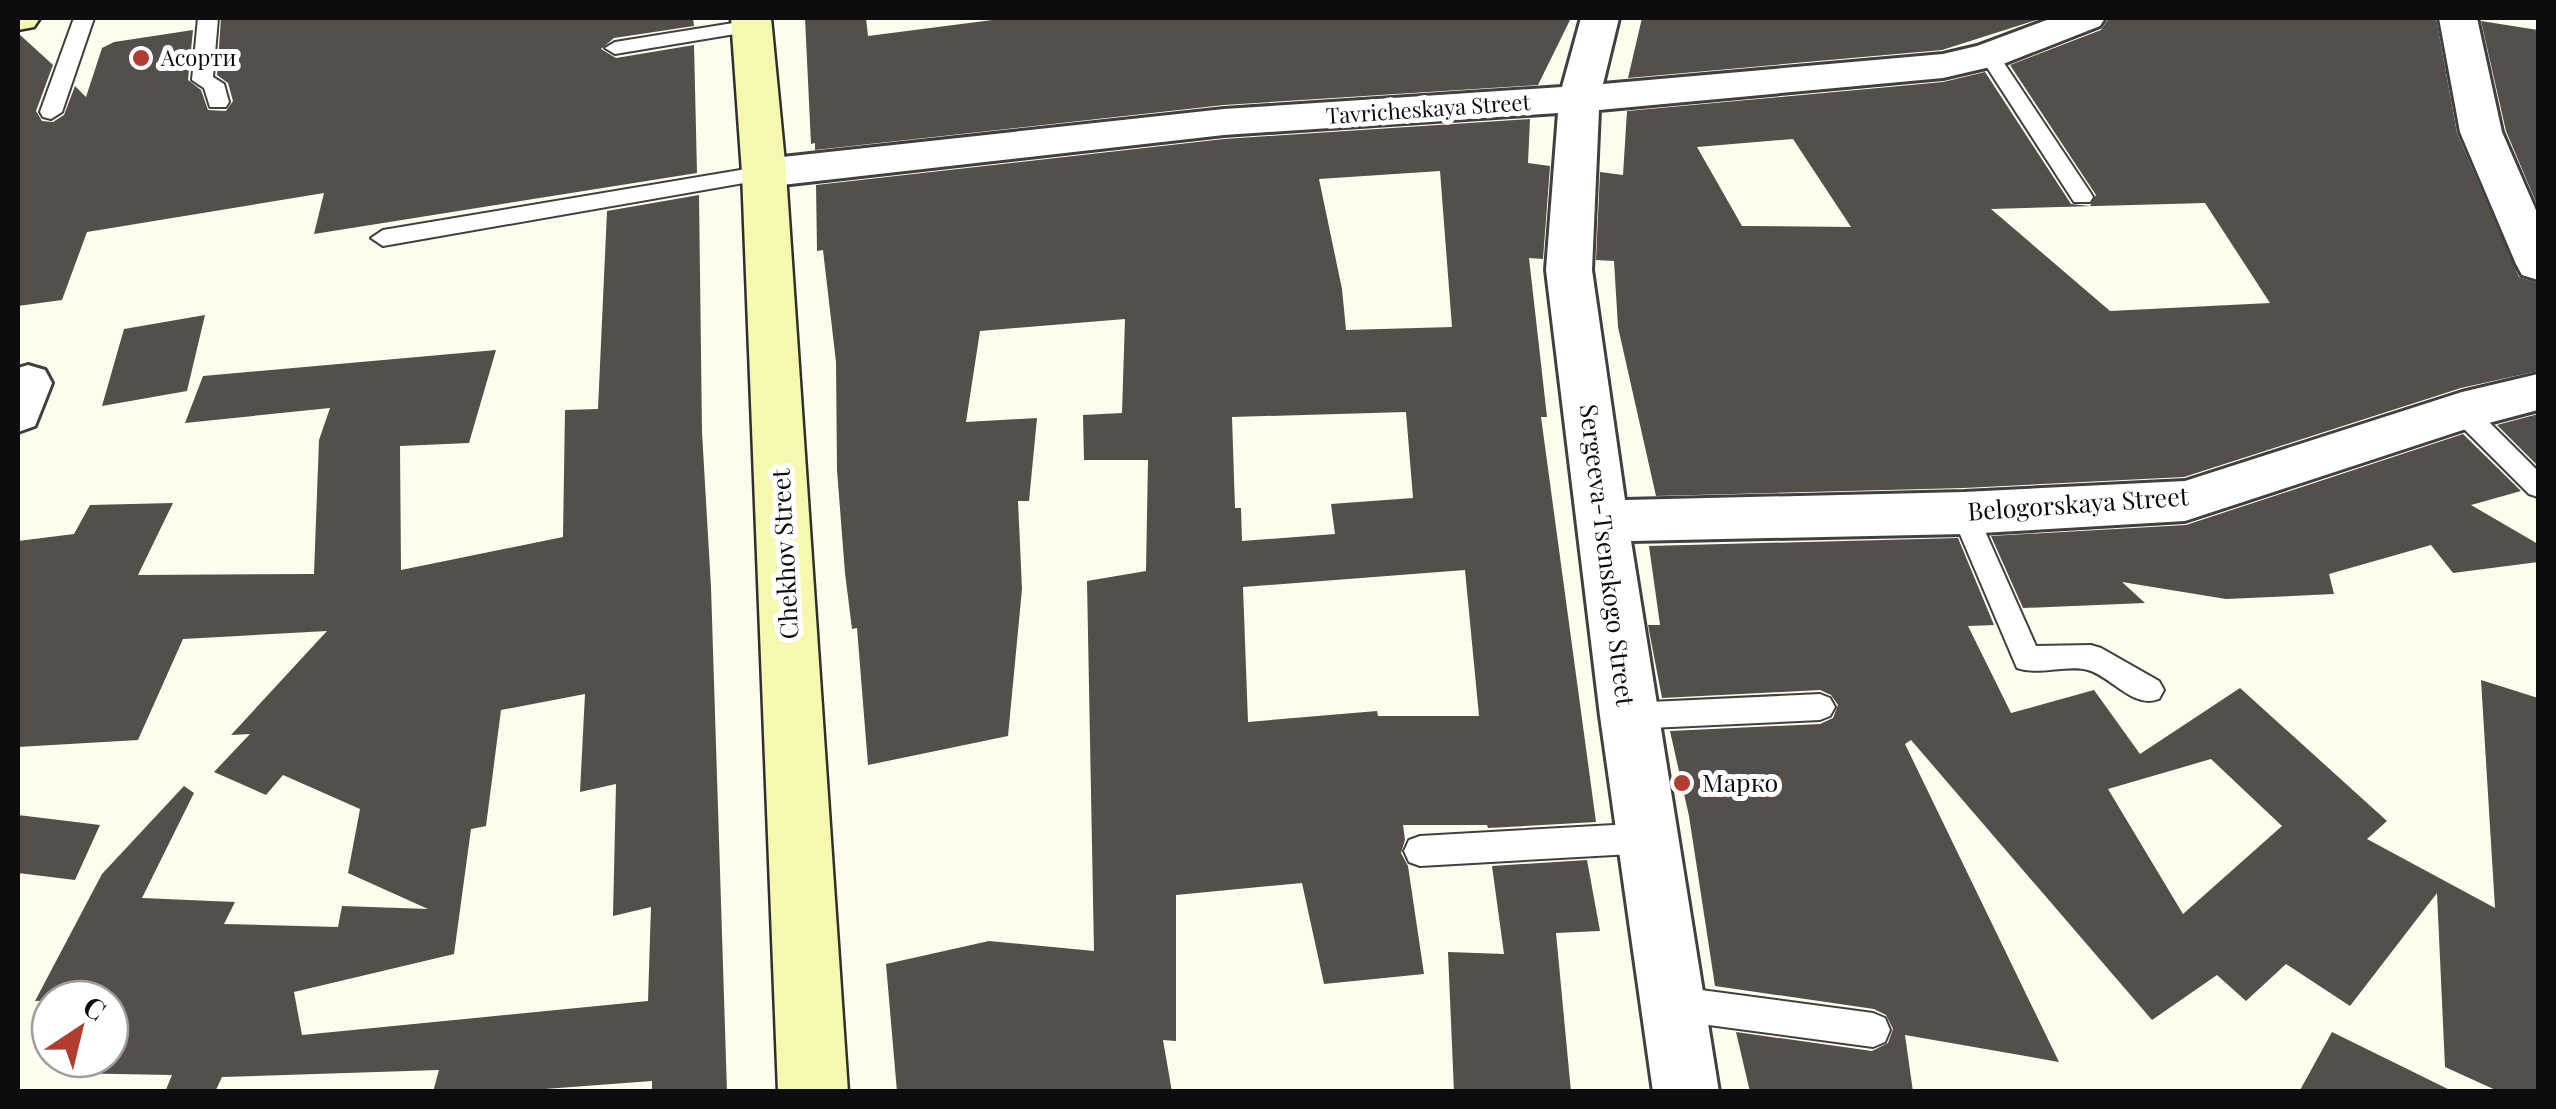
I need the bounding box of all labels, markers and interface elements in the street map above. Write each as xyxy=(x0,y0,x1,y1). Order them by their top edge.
place label: Асорти xyxy=(160,42,236,72)
marker: Асорти xyxy=(130,47,152,69)
street label: Tavricheskaya Street xyxy=(1325,86,1532,130)
street label: Sergeeva-Tsenskogo Street xyxy=(1574,402,1644,709)
street label: Chekhov Street xyxy=(762,467,804,640)
street label: Belogorskaya Street xyxy=(1966,478,2191,527)
place label: Марко xyxy=(1702,765,1778,798)
marker: Марко xyxy=(1671,772,1693,794)
north arrow xyxy=(30,979,130,1079)
text: С xyxy=(76,986,114,1028)

